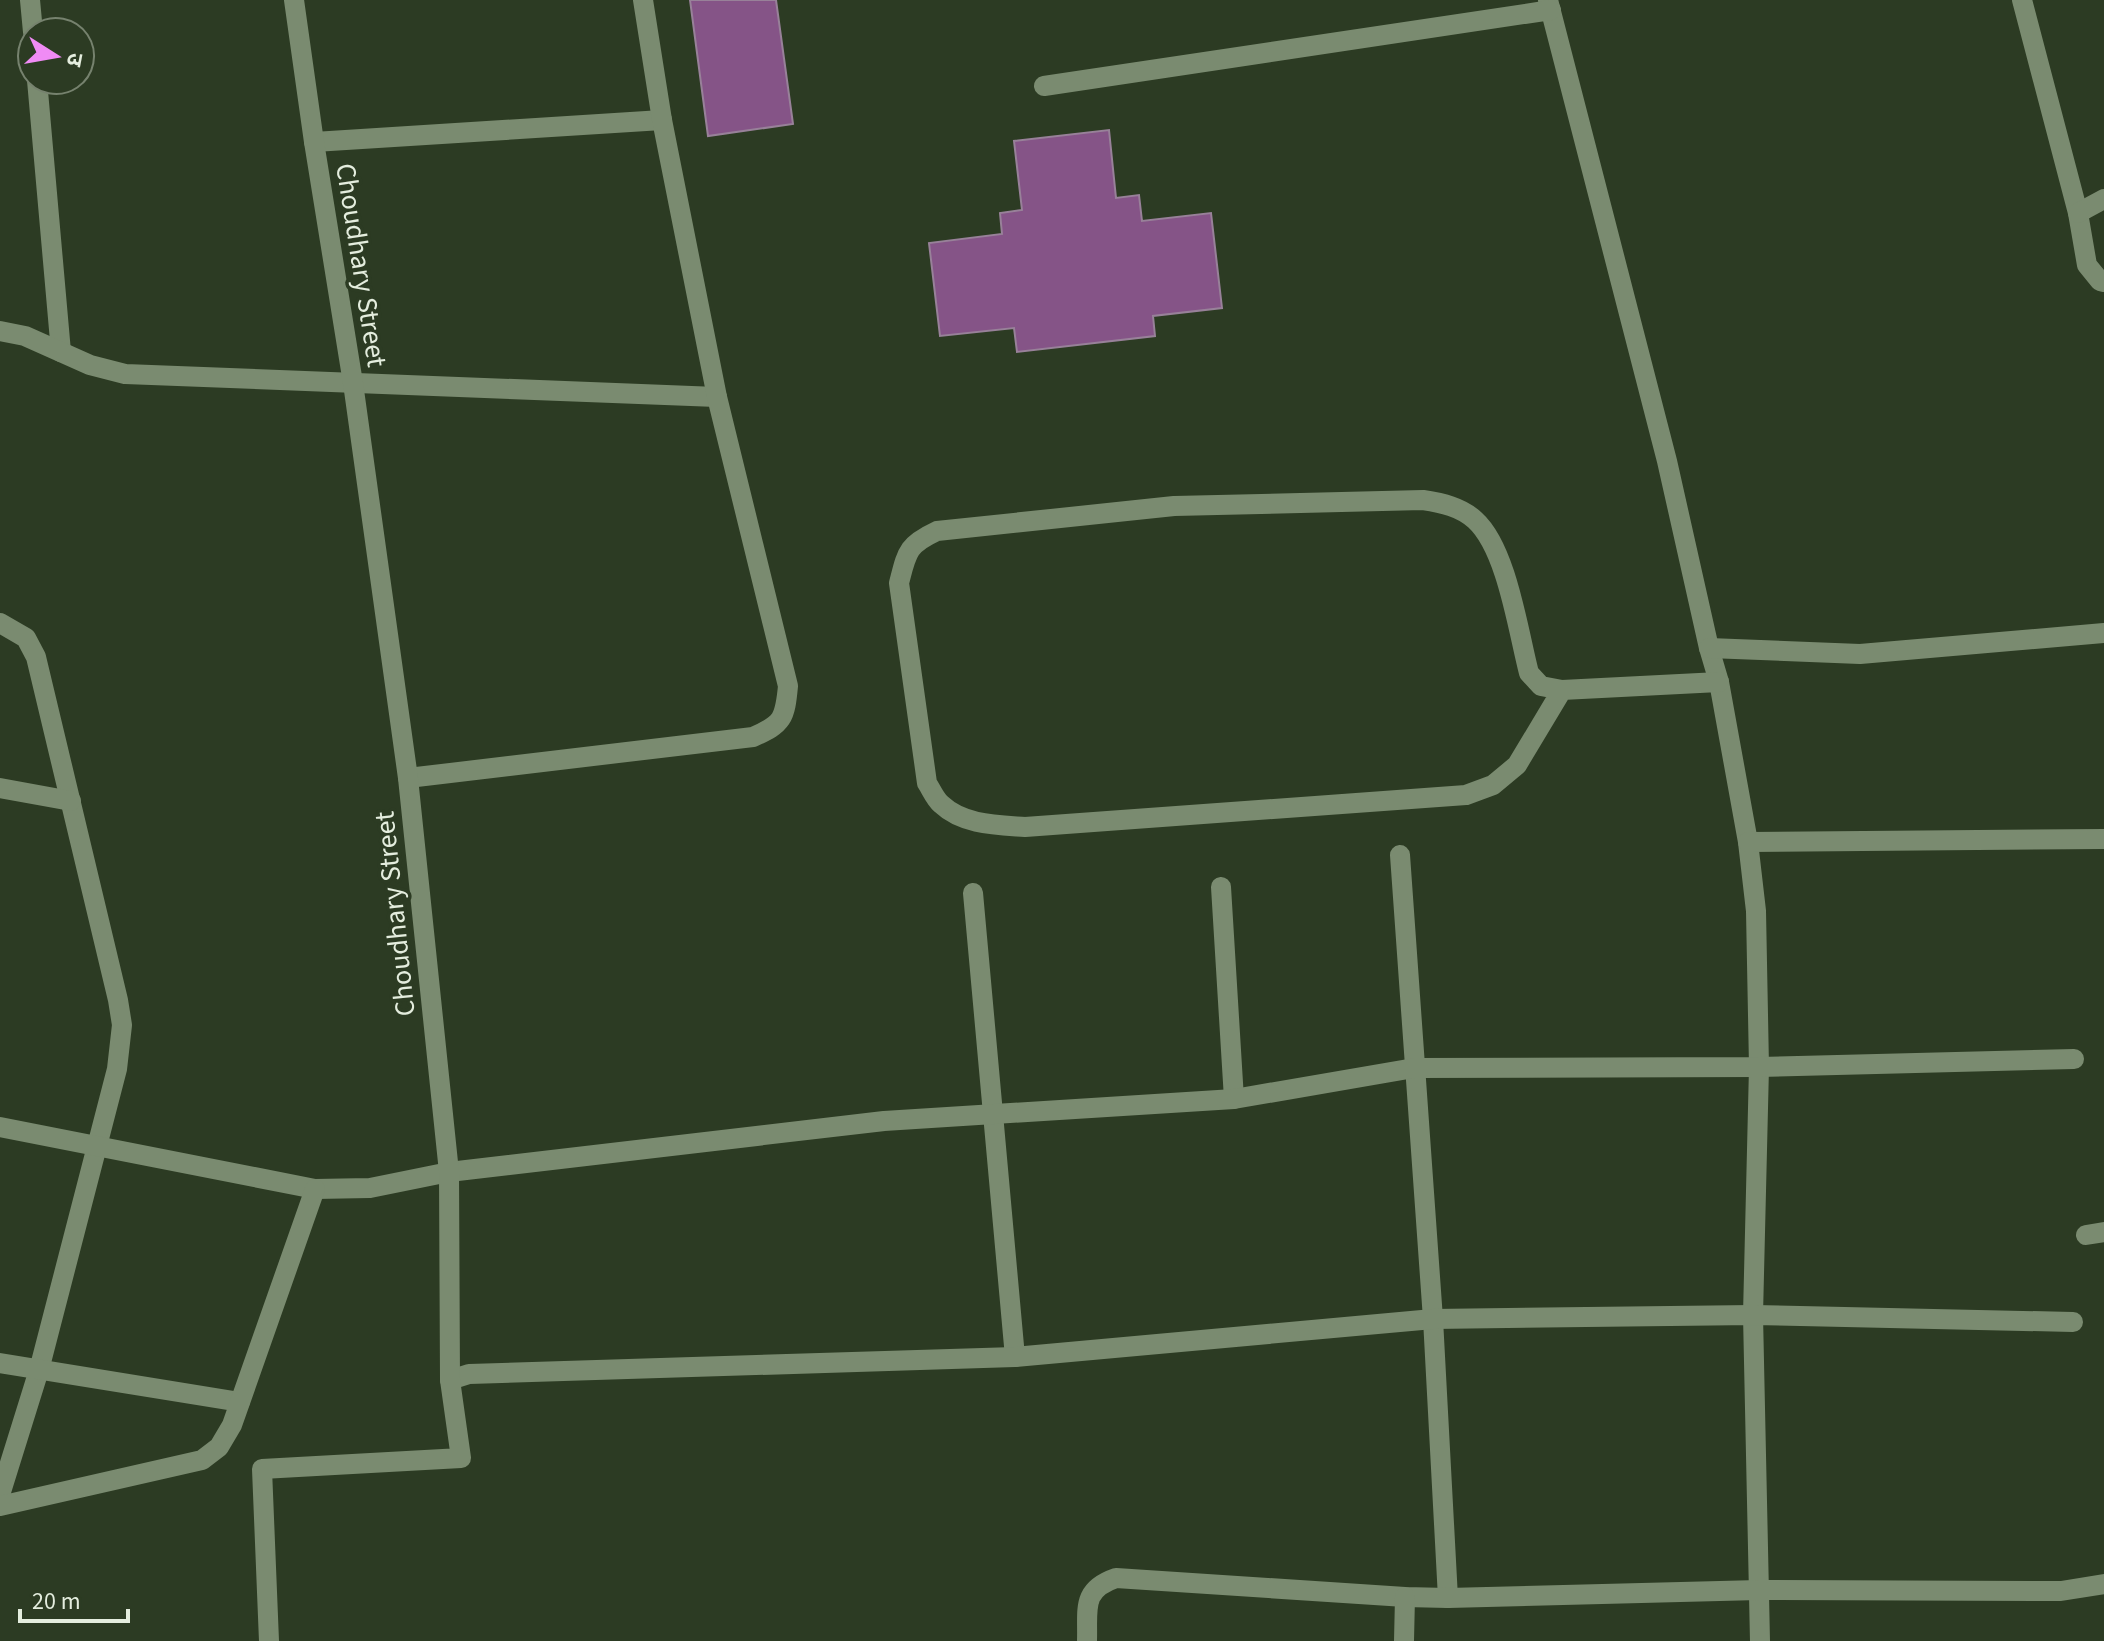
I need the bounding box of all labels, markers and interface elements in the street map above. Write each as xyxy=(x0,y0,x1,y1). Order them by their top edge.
north arrow xyxy=(16,16,96,96)
text: उ xyxy=(58,50,92,70)
street label: Choudhary Street xyxy=(325,160,397,370)
street label: Choudhary Street xyxy=(364,809,426,1018)
scale bar xyxy=(20,1573,128,1623)
text: 20 m xyxy=(32,1584,81,1619)

